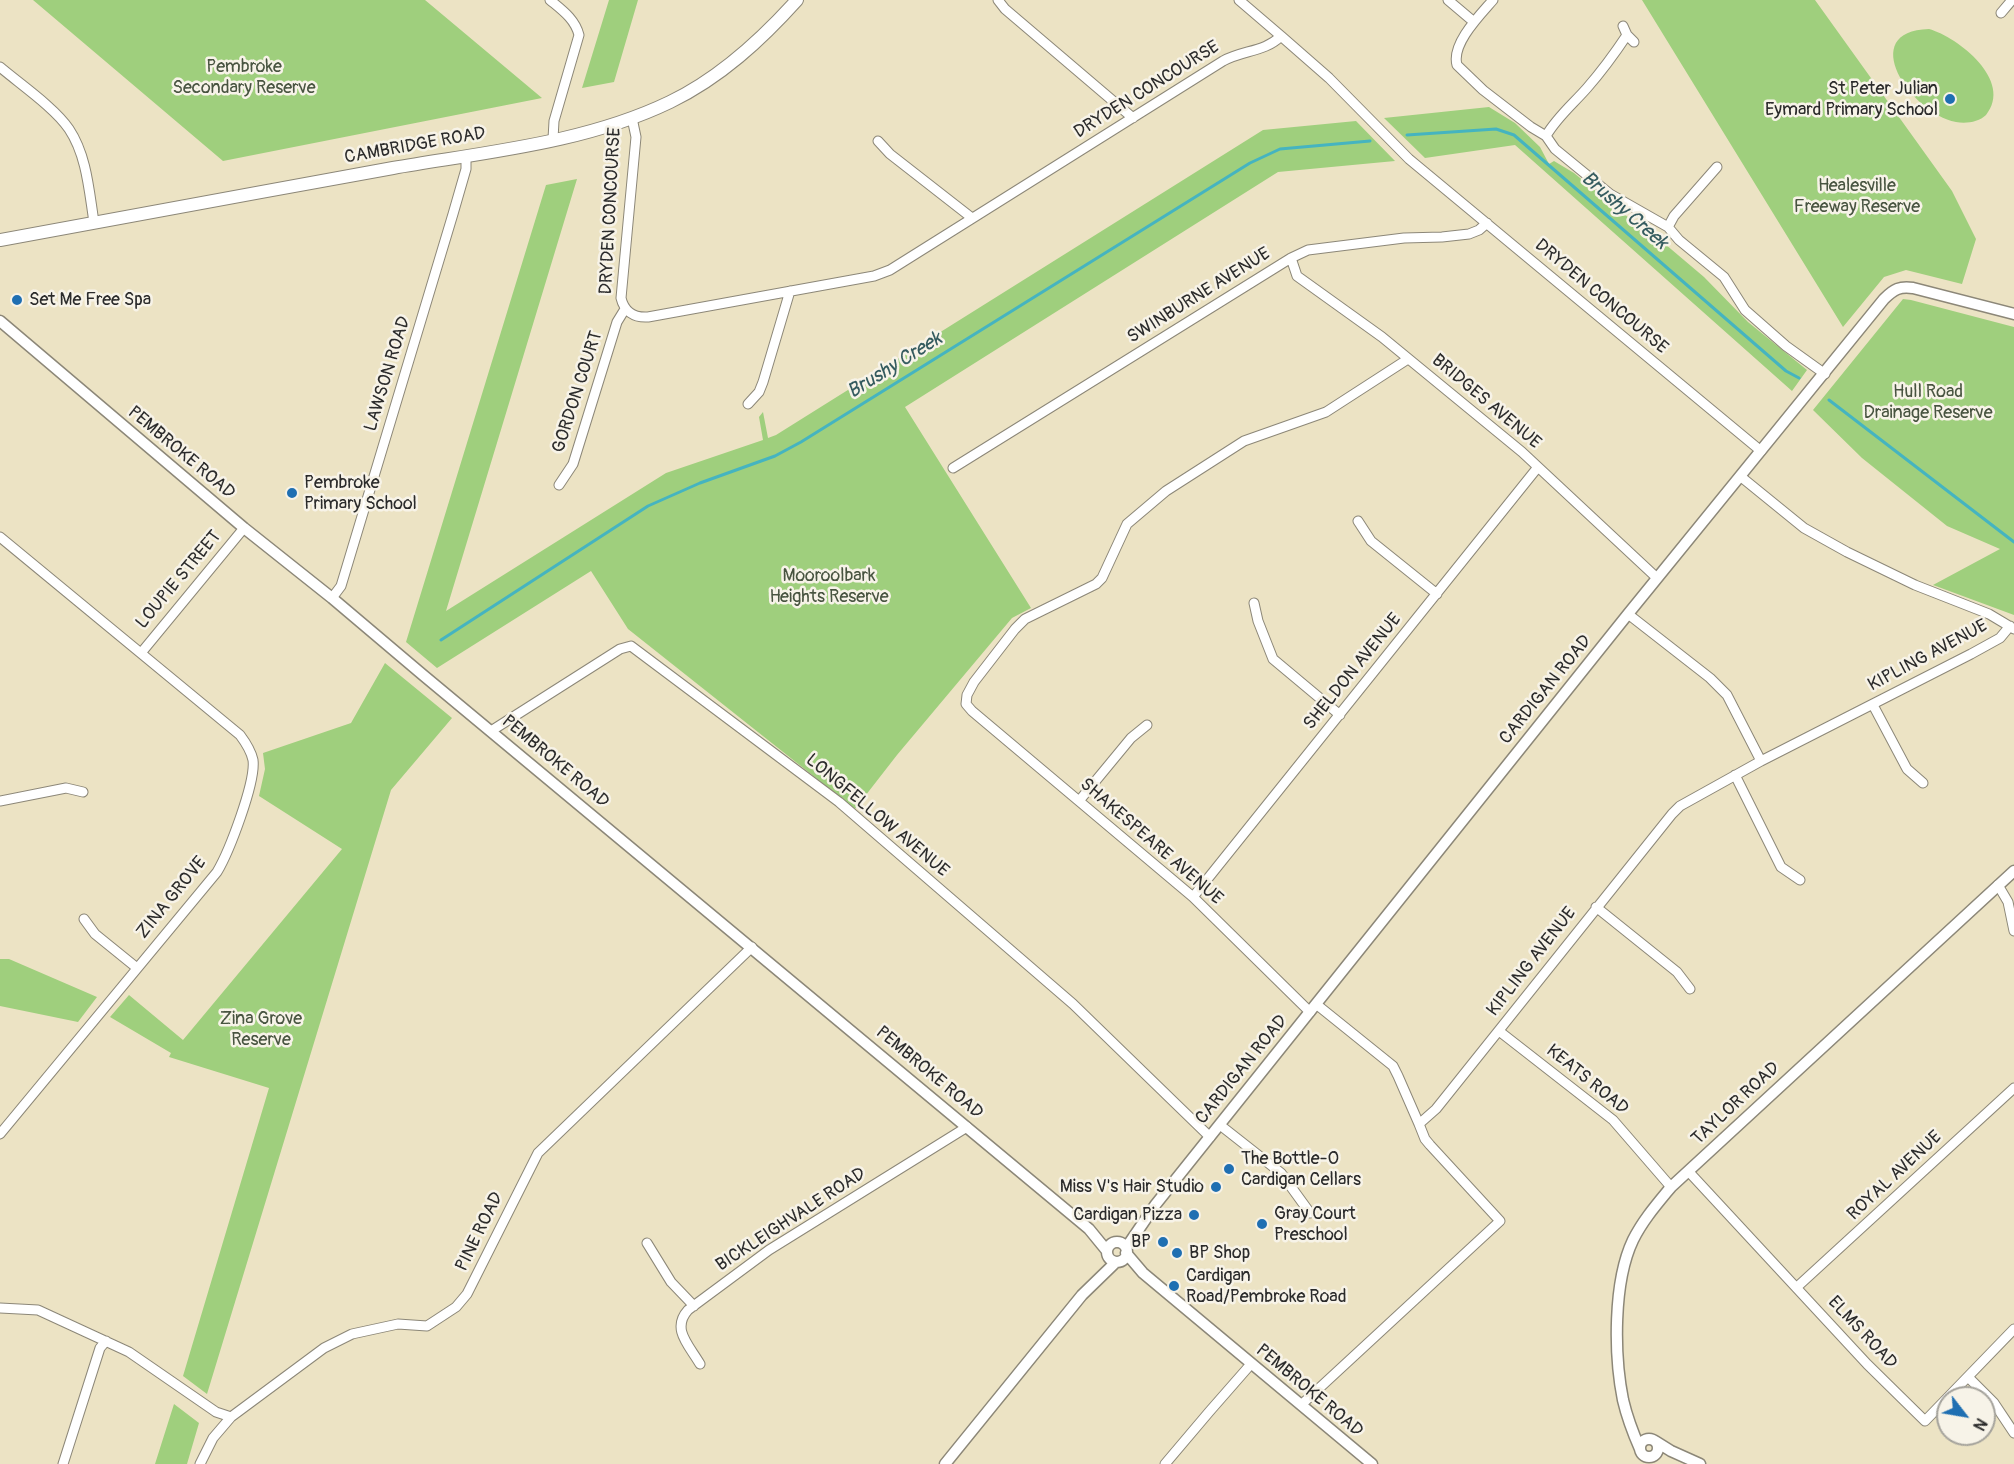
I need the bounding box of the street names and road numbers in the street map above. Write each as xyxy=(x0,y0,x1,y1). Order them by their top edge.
street label: DRYDEN CONCOURSE xyxy=(1070,37,1224,143)
street label: CAMBRIDGE ROAD xyxy=(343,123,487,169)
street label: DRYDEN CONCOURSE xyxy=(596,127,626,295)
street label: DRYDEN CONCOURSE xyxy=(1530,235,1672,359)
street label: SWINBURNE AVENUE xyxy=(1124,243,1274,349)
street label: LAWSON ROAD xyxy=(360,314,416,434)
street label: GORDON COURT xyxy=(548,328,608,456)
street label: BRIDGES AVENUE xyxy=(1427,350,1545,454)
street label: PEMBROKE ROAD xyxy=(123,402,239,504)
street label: LOUPIE STREET xyxy=(132,527,226,633)
street label: SHELDON AVENUE xyxy=(1299,609,1407,735)
street label: KIPLING AVENUE xyxy=(1864,615,1992,697)
street label: CARDIGAN ROAD xyxy=(1495,631,1597,749)
street label: PEMBROKE ROAD xyxy=(497,711,613,813)
street label: LONGFELLOW AVENUE xyxy=(801,750,953,882)
street label: SHAKESPEARE AVENUE xyxy=(1075,774,1227,910)
street label: ZINA GROVE xyxy=(132,853,212,943)
street label: KIPLING AVENUE xyxy=(1483,903,1581,1021)
street label: CARDIGAN ROAD xyxy=(1191,1011,1293,1129)
street label: PEMBROKE ROAD xyxy=(871,1022,987,1124)
street label: KEATS ROAD xyxy=(1541,1040,1633,1120)
street label: TAYLOR ROAD xyxy=(1688,1058,1784,1150)
street label: ROYAL AVENUE xyxy=(1843,1127,1947,1225)
street label: BICKLEIGHVALE ROAD xyxy=(712,1164,870,1276)
street label: PINE ROAD xyxy=(452,1189,508,1275)
street label: ELMS ROAD xyxy=(1823,1292,1901,1374)
street label: PEMBROKE ROAD xyxy=(1251,1340,1367,1442)

